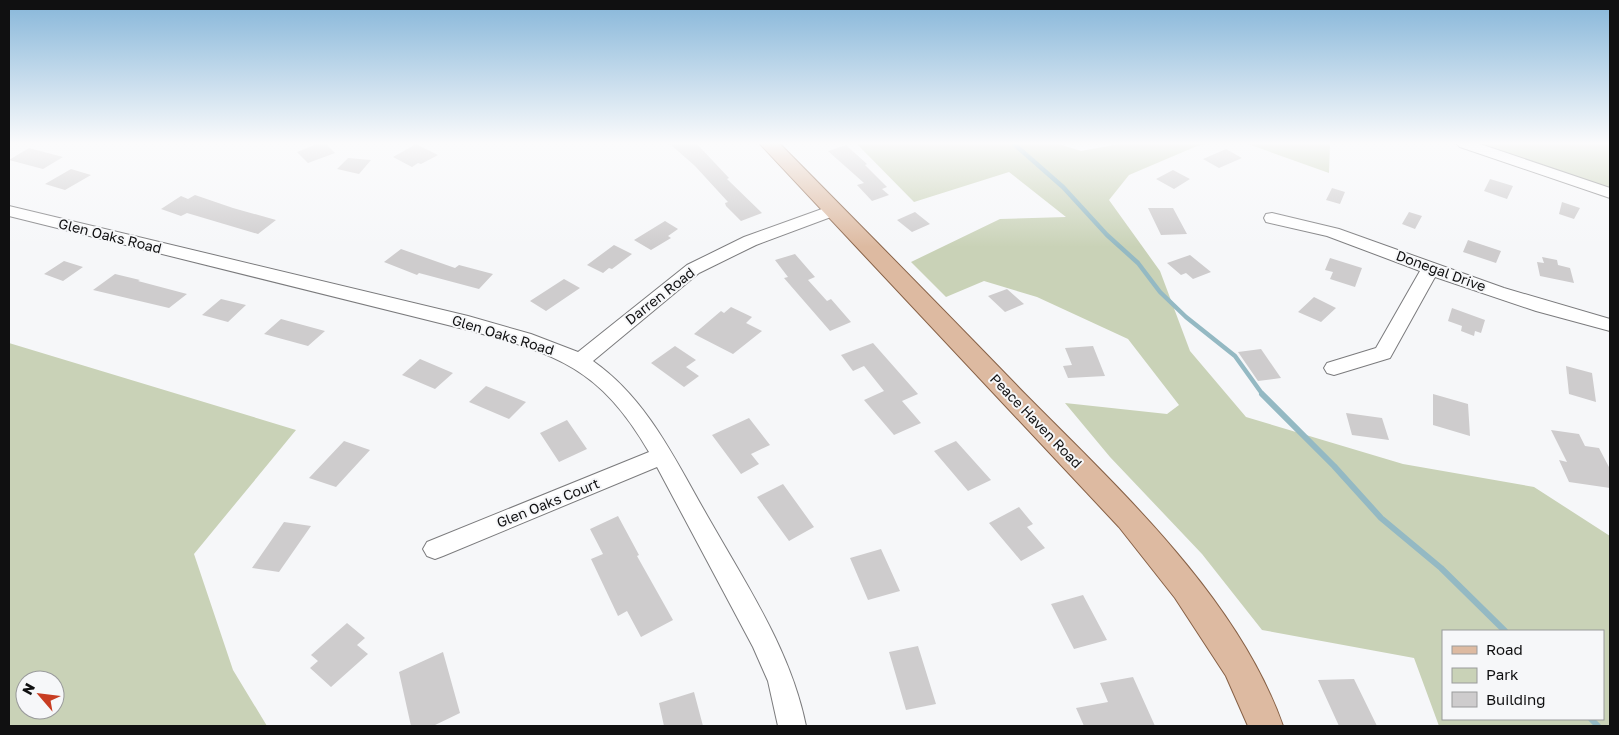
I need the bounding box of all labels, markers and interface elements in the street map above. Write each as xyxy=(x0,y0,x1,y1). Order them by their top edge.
street label: Glen Oaks Road xyxy=(57,214,164,257)
street label: Donegal Drive xyxy=(1394,246,1488,295)
street label: Darren Road xyxy=(622,263,698,328)
street label: Glen Oaks Road xyxy=(450,311,556,358)
street label: Peace Haven Road xyxy=(987,370,1086,471)
street label: Glen Oaks Court xyxy=(494,474,602,531)
legend xyxy=(1442,630,1604,720)
text: Road xyxy=(1486,640,1523,658)
text: Park xyxy=(1486,665,1519,683)
north arrow xyxy=(15,670,65,720)
text: N xyxy=(18,680,38,697)
text: Building xyxy=(1486,690,1546,708)

